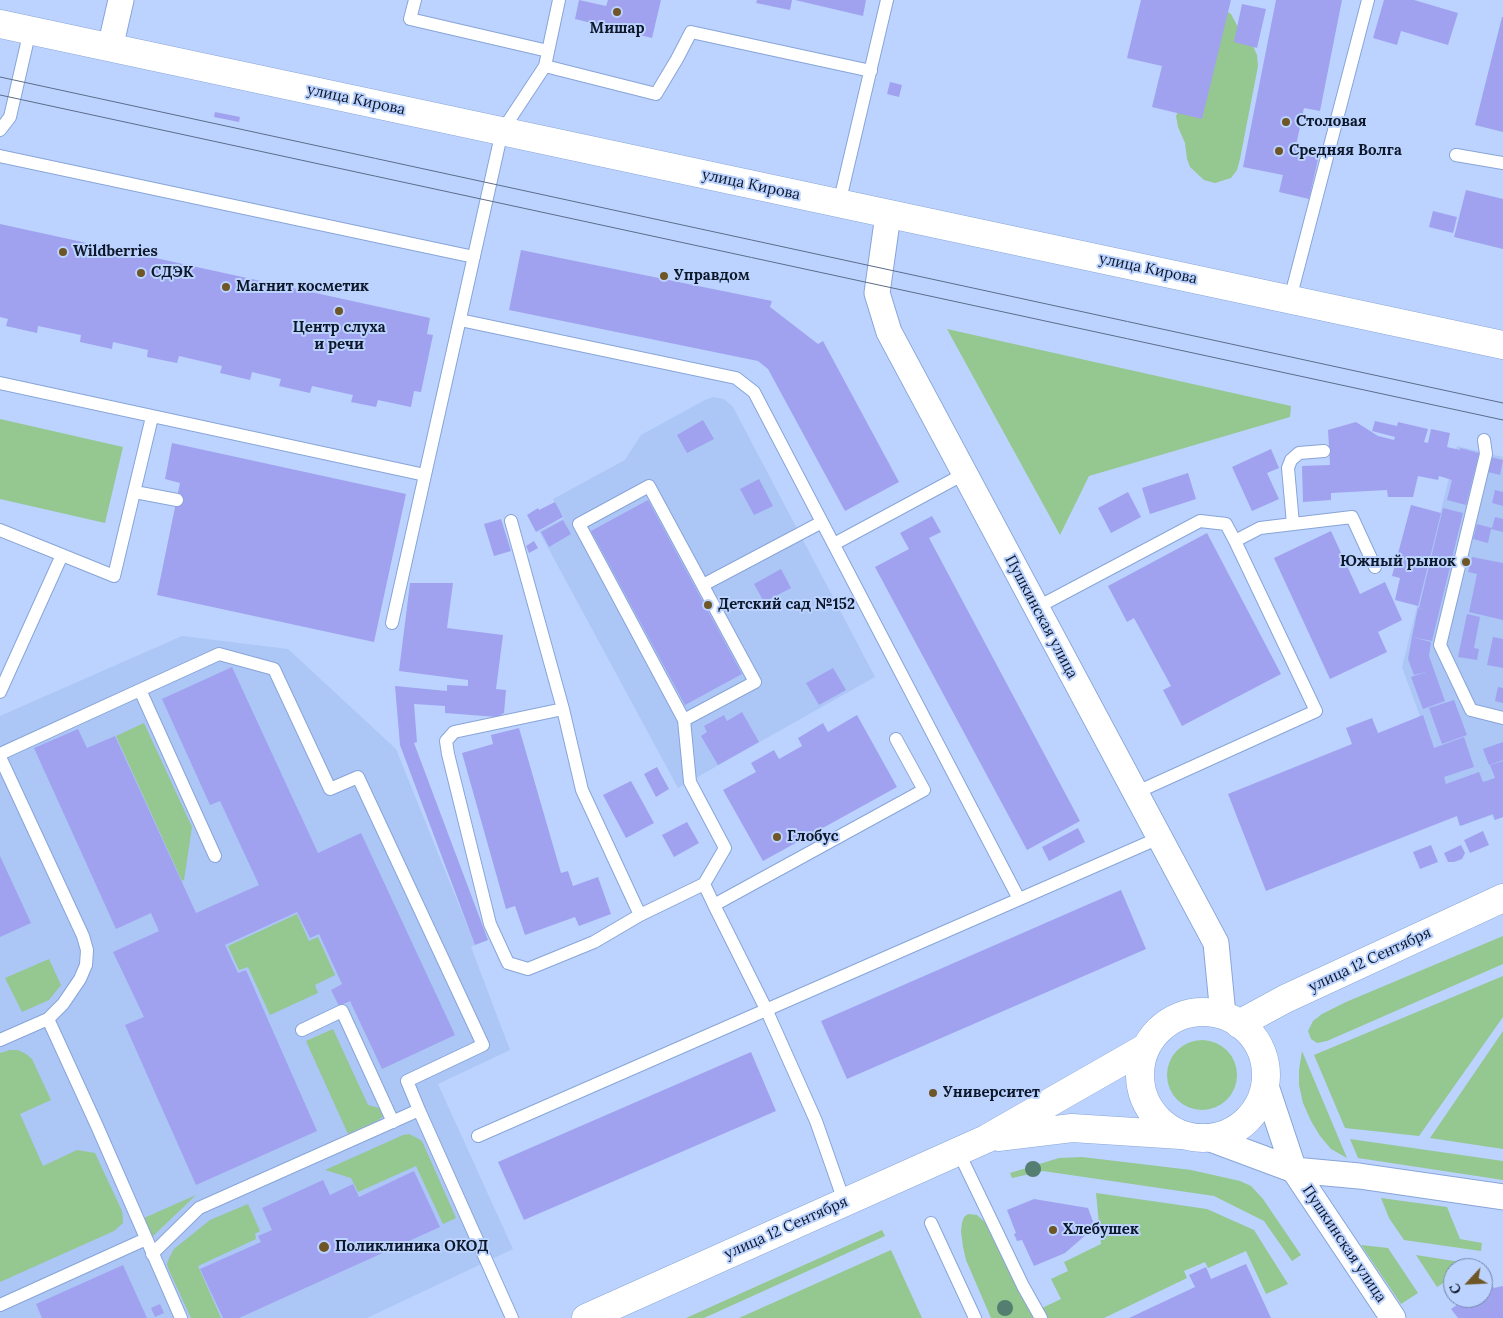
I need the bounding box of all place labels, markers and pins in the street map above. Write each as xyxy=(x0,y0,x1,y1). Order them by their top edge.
marker: Мишар xyxy=(611,6,623,18)
place label: Мишар xyxy=(590,20,644,38)
place label: Столовая xyxy=(1296,113,1367,131)
marker: Столовая xyxy=(1280,116,1292,128)
place label: Средняя Волга xyxy=(1289,142,1402,160)
marker: Средняя Волга xyxy=(1273,145,1285,157)
place label: Wildberries xyxy=(73,243,158,261)
marker: Wildberries xyxy=(57,246,69,258)
place label: СДЭК xyxy=(151,264,193,282)
marker: СДЭК xyxy=(135,267,147,279)
place label: Управдом xyxy=(674,267,750,285)
marker: Управдом xyxy=(658,270,670,282)
place label: Магнит косметик xyxy=(236,278,369,296)
marker: Магнит косметик xyxy=(220,281,232,293)
marker: Центр слуха и речи xyxy=(333,305,345,317)
place label: Центр слуха и речи xyxy=(292,319,386,354)
place label: Южный рынок xyxy=(1340,553,1456,571)
marker: Южный рынок xyxy=(1460,556,1472,568)
place label: Детский сад №152 xyxy=(718,596,855,614)
marker: Детский сад №152 xyxy=(702,599,714,611)
place label: Глобус xyxy=(787,828,838,846)
marker: Глобус xyxy=(771,831,783,843)
place label: Университет xyxy=(943,1084,1040,1102)
marker: Университет xyxy=(927,1087,939,1099)
place label: Хлебушек xyxy=(1063,1221,1139,1239)
marker: Хлебушек xyxy=(1047,1224,1059,1236)
place label: Поликлиника ОКОД xyxy=(335,1238,488,1256)
marker: Поликлиника ОКОД xyxy=(317,1240,331,1254)

